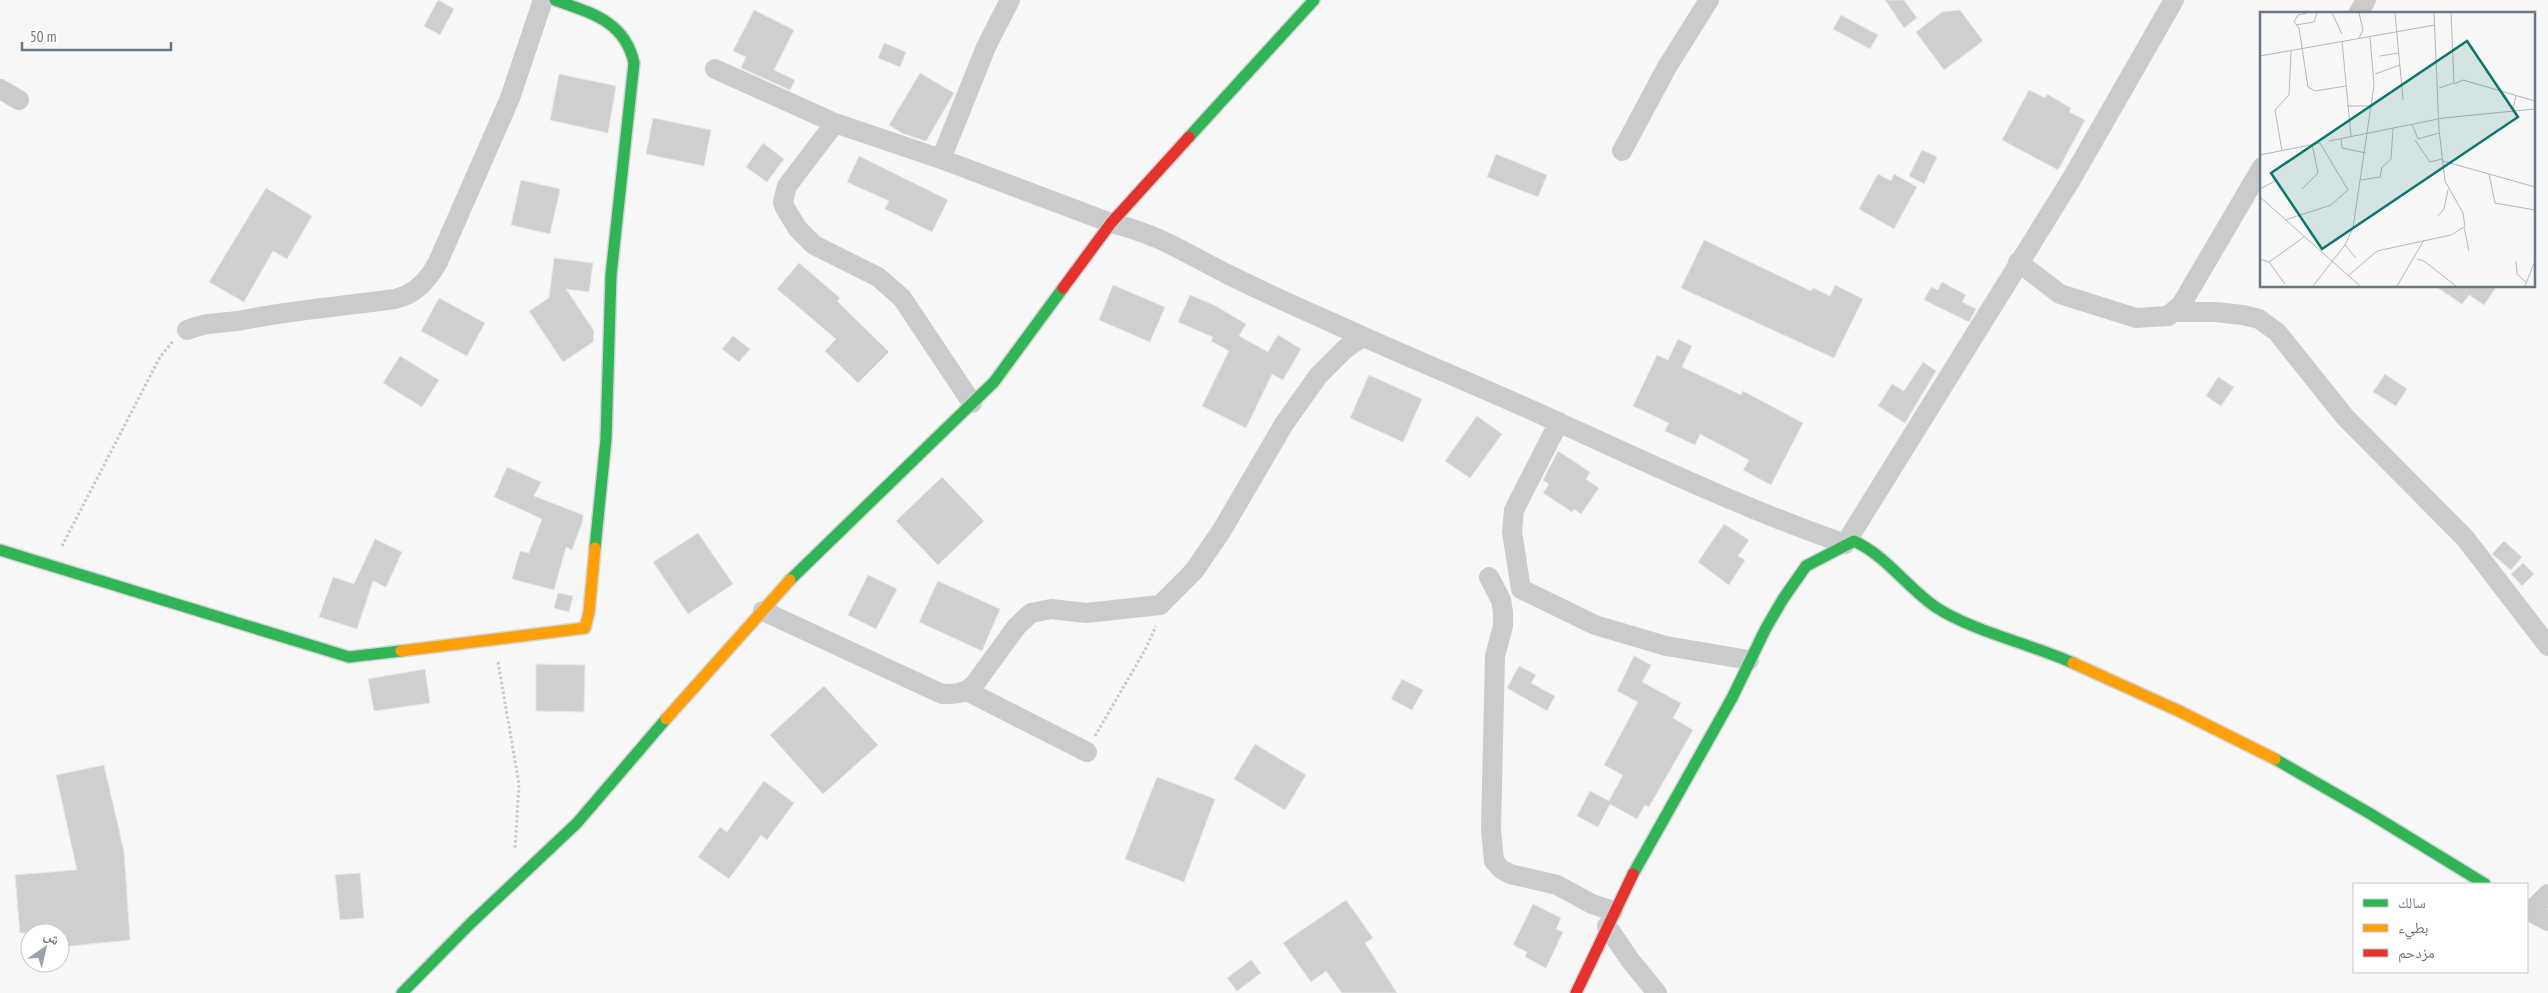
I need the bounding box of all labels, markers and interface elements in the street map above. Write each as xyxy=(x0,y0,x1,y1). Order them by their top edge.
inset map xyxy=(2260,12,2536,288)
scale bar xyxy=(22,20,171,52)
text: 50 m xyxy=(30,27,56,46)
legend xyxy=(2353,883,2528,973)
text: سالك xyxy=(2398,893,2426,912)
text: بطيء xyxy=(2398,918,2428,940)
north arrow xyxy=(20,923,70,973)
text: ش xyxy=(41,926,64,949)
text: مزدحم xyxy=(2398,943,2435,963)

